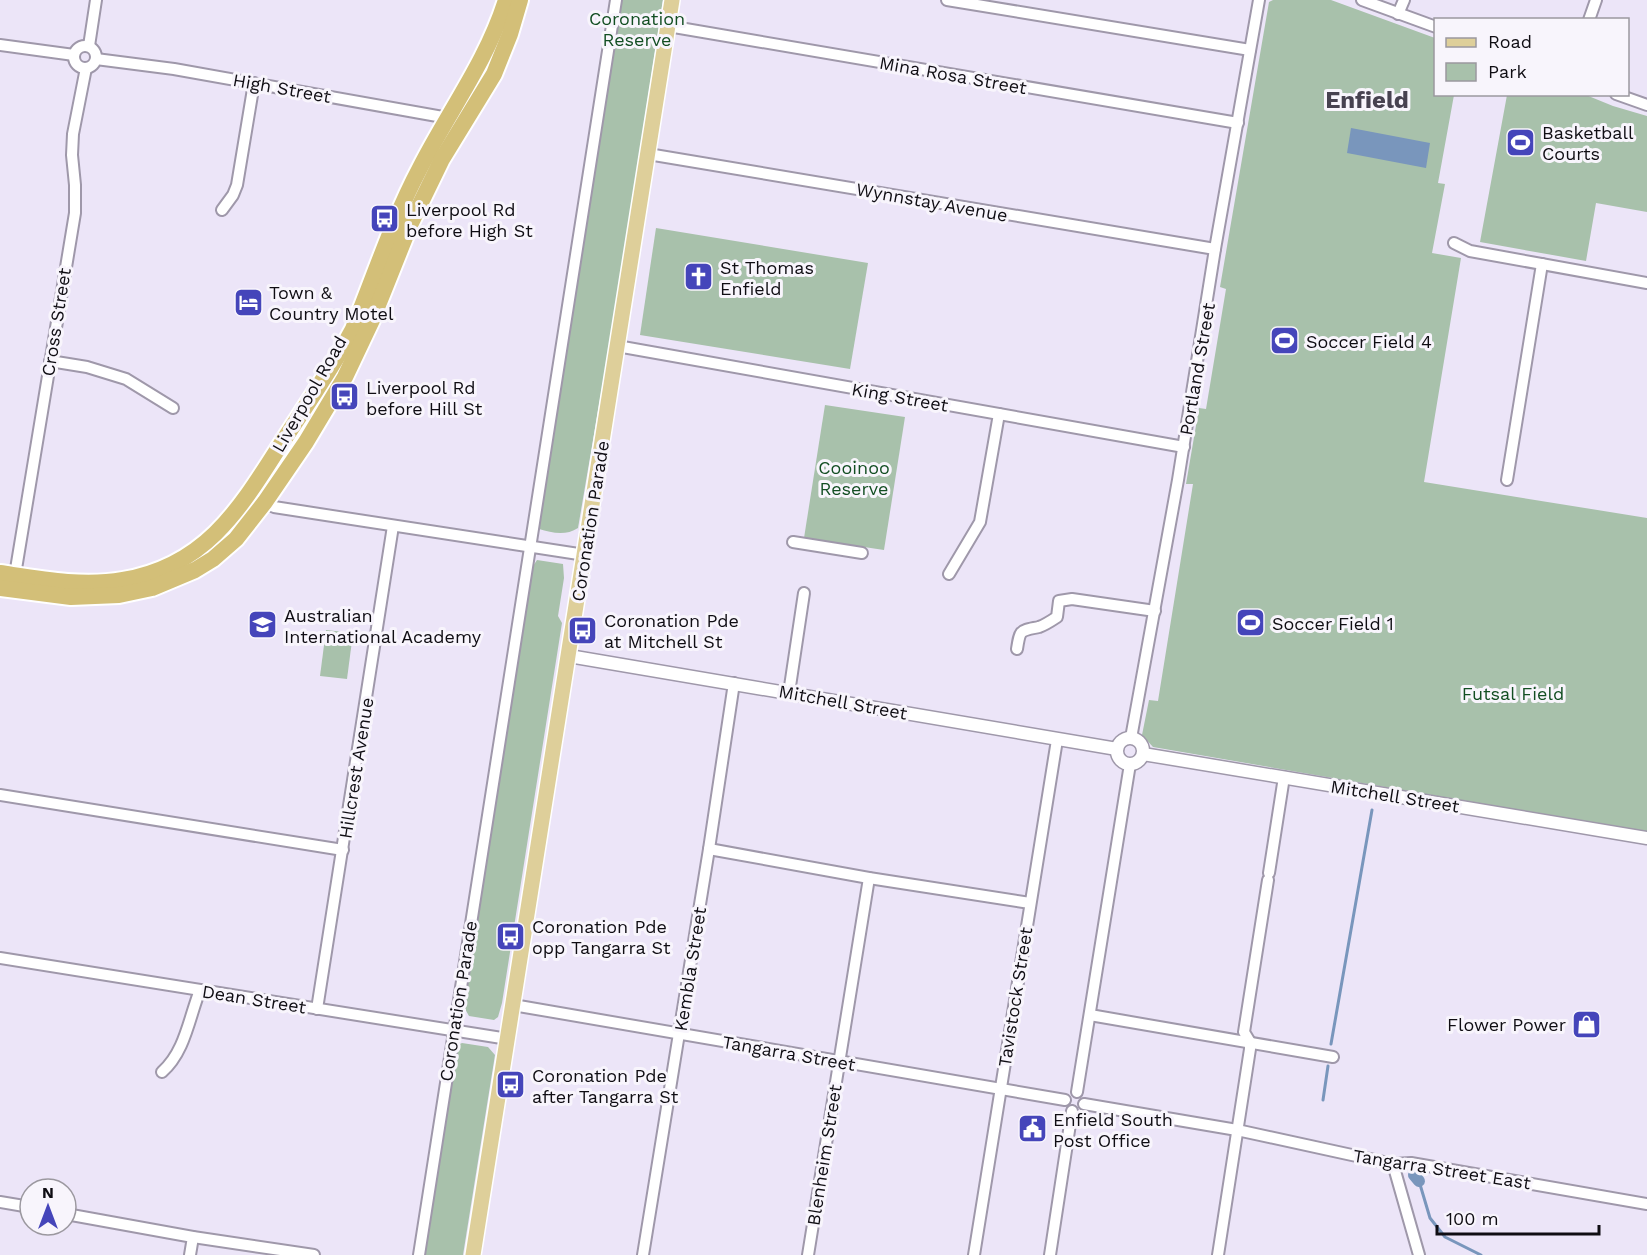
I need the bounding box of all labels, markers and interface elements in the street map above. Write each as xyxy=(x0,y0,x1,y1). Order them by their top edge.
park label: Coronation Reserve xyxy=(589,8,685,50)
legend xyxy=(1434,18,1629,96)
text: Road xyxy=(1488,31,1532,52)
street label: Mina Rosa Street xyxy=(878,52,1029,98)
text: Park xyxy=(1488,61,1527,82)
street label: High Street xyxy=(231,69,333,107)
district label: Enfield xyxy=(1325,86,1409,114)
place label: Basketball Courts xyxy=(1542,122,1634,164)
sports icon: Basketball Courts xyxy=(1505,126,1537,158)
street label: Wynnstay Avenue xyxy=(855,178,1009,226)
place label: Liverpool Rd before High St xyxy=(406,199,533,241)
bus stop icon: Liverpool Rd before High St xyxy=(369,203,401,235)
place label: St Thomas Enfield xyxy=(720,257,814,299)
church icon: St Thomas Enfield xyxy=(683,261,715,293)
street label: Cross Street xyxy=(37,266,75,378)
place label: Town & Country Motel xyxy=(269,282,394,324)
hotel icon: Town & Country Motel xyxy=(232,286,264,318)
street label: Portland Street xyxy=(1175,301,1219,437)
sports icon: Soccer Field 4 xyxy=(1269,325,1301,357)
place label: Soccer Field 4 xyxy=(1306,331,1432,352)
street label: Liverpool Road xyxy=(267,332,351,456)
place label: Liverpool Rd before Hill St xyxy=(366,377,483,419)
street label: King Street xyxy=(850,378,950,416)
bus stop icon: Liverpool Rd before Hill St xyxy=(329,381,361,413)
street label: Coronation Parade xyxy=(567,439,613,603)
park label: Cooinoo Reserve xyxy=(818,457,890,499)
place label: Australian International Academy xyxy=(284,605,482,647)
sports icon: Soccer Field 1 xyxy=(1235,607,1267,639)
school or university icon: Australian International Academy xyxy=(247,609,279,641)
place label: Coronation Pde at Mitchell St xyxy=(604,610,739,652)
place label: Soccer Field 1 xyxy=(1272,613,1394,634)
bus stop icon: Coronation Pde at Mitchell St xyxy=(567,614,599,646)
street label: Mitchell Street xyxy=(777,680,909,724)
park label: Futsal Field xyxy=(1462,683,1564,704)
street label: Hillcrest Avenue xyxy=(334,696,378,840)
street label: Mitchell Street xyxy=(1329,775,1461,817)
street label: Kembla Street xyxy=(670,905,710,1033)
place label: Coronation Pde opp Tangarra St xyxy=(532,916,671,958)
street label: Coronation Parade xyxy=(435,919,481,1083)
bus stop icon: Coronation Pde opp Tangarra St xyxy=(495,920,527,952)
street label: Tavistock Street xyxy=(994,925,1036,1068)
street label: Dean Street xyxy=(200,980,308,1018)
shop icon: Flower Power xyxy=(1571,1008,1603,1040)
place label: Flower Power xyxy=(1447,1014,1566,1035)
street label: Tangarra Street xyxy=(721,1031,858,1075)
place label: Coronation Pde after Tangarra St xyxy=(532,1065,679,1107)
bus stop icon: Coronation Pde after Tangarra St xyxy=(495,1069,527,1101)
street label: Blenheim Street xyxy=(802,1082,846,1227)
place label: Enfield South Post Office xyxy=(1053,1109,1173,1151)
public building icon: Enfield South Post Office xyxy=(1016,1113,1048,1145)
street label: Tangarra Street East xyxy=(1352,1145,1533,1193)
north arrow xyxy=(18,1177,78,1237)
text: N xyxy=(42,1183,54,1202)
scale bar xyxy=(1437,1198,1599,1236)
text: 100 m xyxy=(1446,1208,1499,1229)

